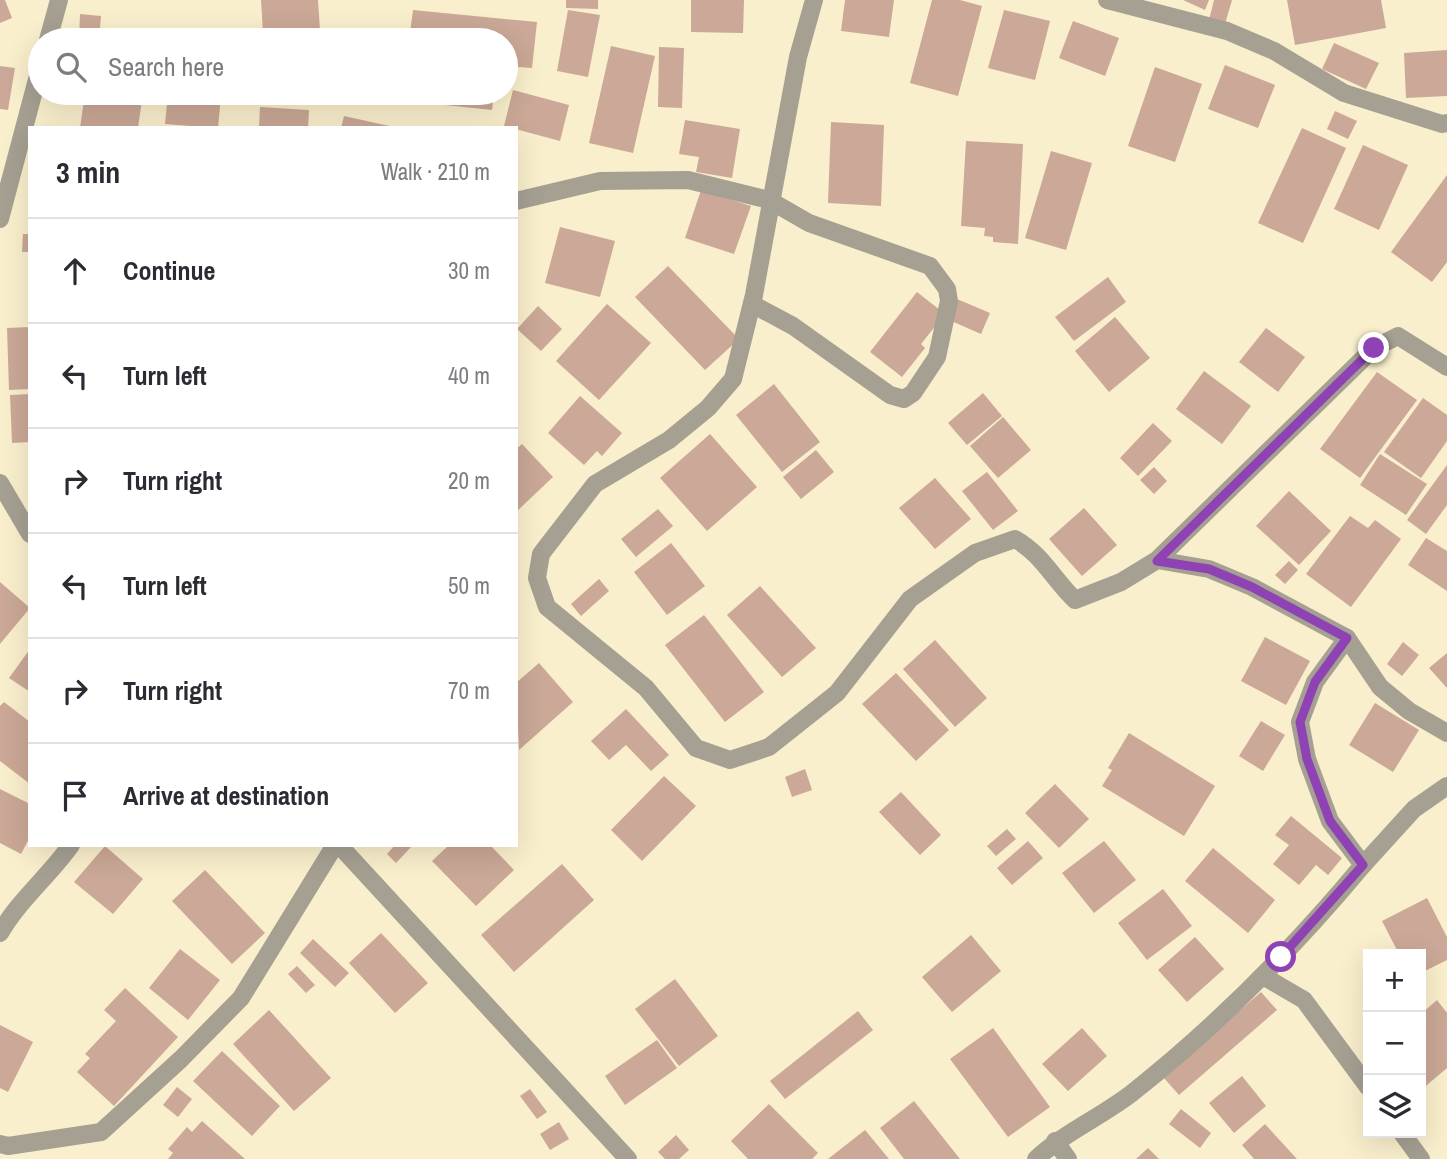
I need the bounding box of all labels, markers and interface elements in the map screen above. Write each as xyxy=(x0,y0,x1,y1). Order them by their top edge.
search box xyxy=(28,28,518,105)
icon: search xyxy=(52,48,90,86)
text: Search here xyxy=(108,49,224,84)
text: 3 min xyxy=(56,152,120,192)
text: Walk · 210 m xyxy=(381,156,490,187)
icon: ahead xyxy=(56,252,94,290)
text: Continue xyxy=(123,253,215,288)
text: 30 m xyxy=(448,255,490,286)
route end xyxy=(1358,332,1389,363)
icon: left xyxy=(56,357,94,395)
text: Turn left xyxy=(123,358,207,393)
text: 40 m xyxy=(448,360,490,391)
icon: right xyxy=(56,462,94,500)
text: Turn right xyxy=(123,463,222,498)
text: 20 m xyxy=(448,465,490,496)
icon: left xyxy=(56,567,94,605)
text: Turn left xyxy=(123,568,207,603)
text: 50 m xyxy=(448,570,490,601)
icon: right xyxy=(56,672,94,710)
text: Turn right xyxy=(123,673,222,708)
text: 70 m xyxy=(448,675,490,706)
icon: arrive xyxy=(56,777,94,815)
text: Arrive at destination xyxy=(123,778,329,813)
route start xyxy=(1265,941,1296,972)
map controls xyxy=(1363,949,1426,1138)
button: + xyxy=(1363,949,1426,1012)
button: − xyxy=(1363,1012,1426,1075)
button: layers xyxy=(1363,1075,1426,1138)

